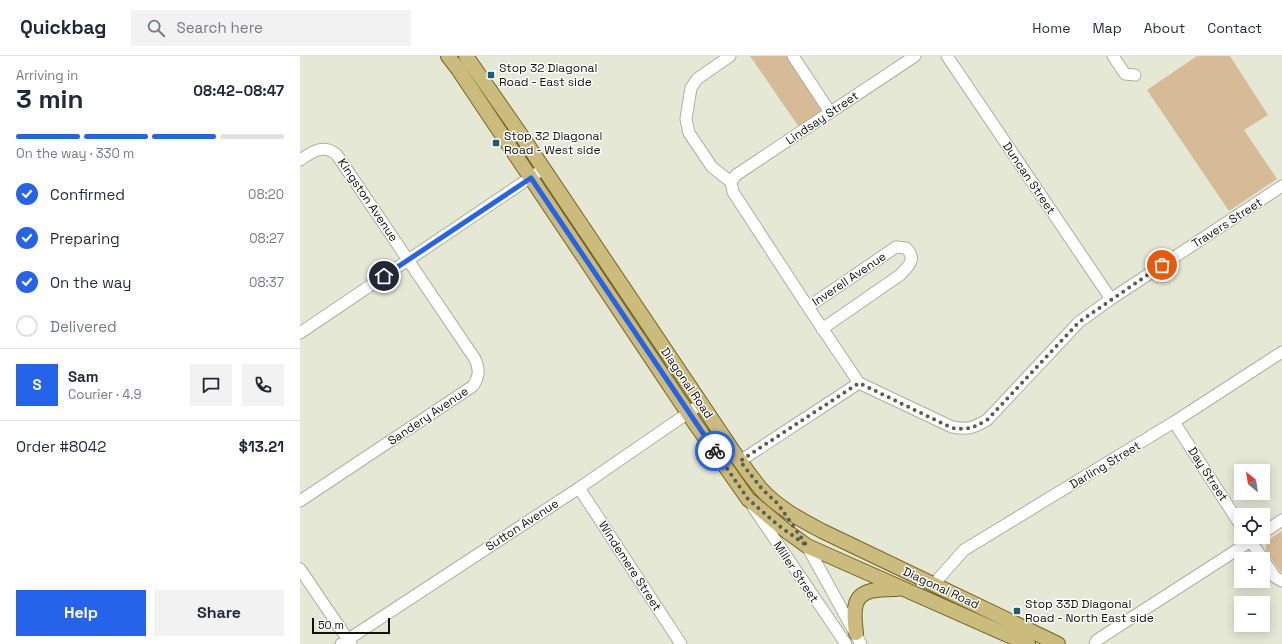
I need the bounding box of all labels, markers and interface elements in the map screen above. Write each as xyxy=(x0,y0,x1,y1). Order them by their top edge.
search box xyxy=(131,10,411,46)
text: Quickbag xyxy=(20,15,107,40)
icon: search xyxy=(145,17,167,39)
text: Search here xyxy=(177,18,263,37)
text: Home xyxy=(1032,19,1070,37)
text: Map xyxy=(1092,19,1122,37)
text: About xyxy=(1144,19,1185,37)
text: Contact xyxy=(1207,19,1262,37)
place label: Stop 32 Diagonal Road - East side xyxy=(499,60,597,90)
text: Arriving in xyxy=(16,67,78,84)
marker: Stop 32 Diagonal Road - East side xyxy=(486,70,496,80)
text: 08:42–08:47 xyxy=(193,81,284,100)
text: 3 min xyxy=(16,82,84,116)
street label: Lindsay Street xyxy=(782,88,862,148)
place label: Stop 32 Diagonal Road - West side xyxy=(504,128,602,158)
marker: Stop 32 Diagonal Road - West side xyxy=(491,138,501,148)
street label: Duncan Street xyxy=(999,139,1059,217)
text: On the way · 330 m xyxy=(16,145,134,162)
street label: Kingston Avenue xyxy=(334,155,402,245)
icon: check xyxy=(16,183,38,205)
text: Confirmed xyxy=(50,185,125,204)
text: 08:20 xyxy=(248,186,284,203)
street label: Travers Street xyxy=(1189,194,1265,252)
icon: check xyxy=(16,227,38,249)
text: Preparing xyxy=(50,229,120,248)
text: 08:27 xyxy=(249,230,284,247)
street label: Inverell Avenue xyxy=(809,248,889,310)
pin xyxy=(1145,248,1179,282)
icon: bag xyxy=(1151,254,1173,276)
pin xyxy=(367,259,401,293)
icon: home xyxy=(373,265,395,287)
icon: check xyxy=(16,271,38,293)
text: On the way xyxy=(50,273,131,292)
text: 08:37 xyxy=(249,274,284,291)
text: Delivered xyxy=(50,317,117,336)
street label: Diagonal Road xyxy=(657,344,717,422)
button: chat xyxy=(190,364,232,406)
button: phone xyxy=(242,364,284,406)
text: Sam xyxy=(68,367,99,386)
text: S xyxy=(32,375,42,394)
street label: Sandery Avenue xyxy=(385,383,471,449)
text: Courier · 4.9 xyxy=(68,386,142,403)
courier xyxy=(695,431,735,471)
text: Order #8042 xyxy=(16,437,106,456)
text: $13.21 xyxy=(239,437,284,456)
street label: Darling Street xyxy=(1067,438,1143,492)
icon: bike xyxy=(704,440,726,462)
street label: Day Street xyxy=(1184,444,1232,504)
north arrow xyxy=(1234,464,1270,500)
map controls xyxy=(1234,464,1270,632)
street label: Sutton Avenue xyxy=(482,495,562,555)
button: locate xyxy=(1234,508,1270,544)
street label: Windemere Street xyxy=(595,518,665,614)
street label: Miller Street xyxy=(770,538,822,606)
button: + xyxy=(1234,552,1270,588)
street label: Diagonal Road xyxy=(900,563,982,613)
button: Help xyxy=(16,590,146,636)
button: Share xyxy=(154,590,284,636)
place label: Stop 33D Diagonal Road - North East side xyxy=(1025,596,1154,626)
button: − xyxy=(1234,596,1270,632)
marker: Stop 33D Diagonal Road - North East side xyxy=(1012,606,1022,616)
scale bar xyxy=(312,616,390,635)
text: 50 m xyxy=(318,618,344,632)

